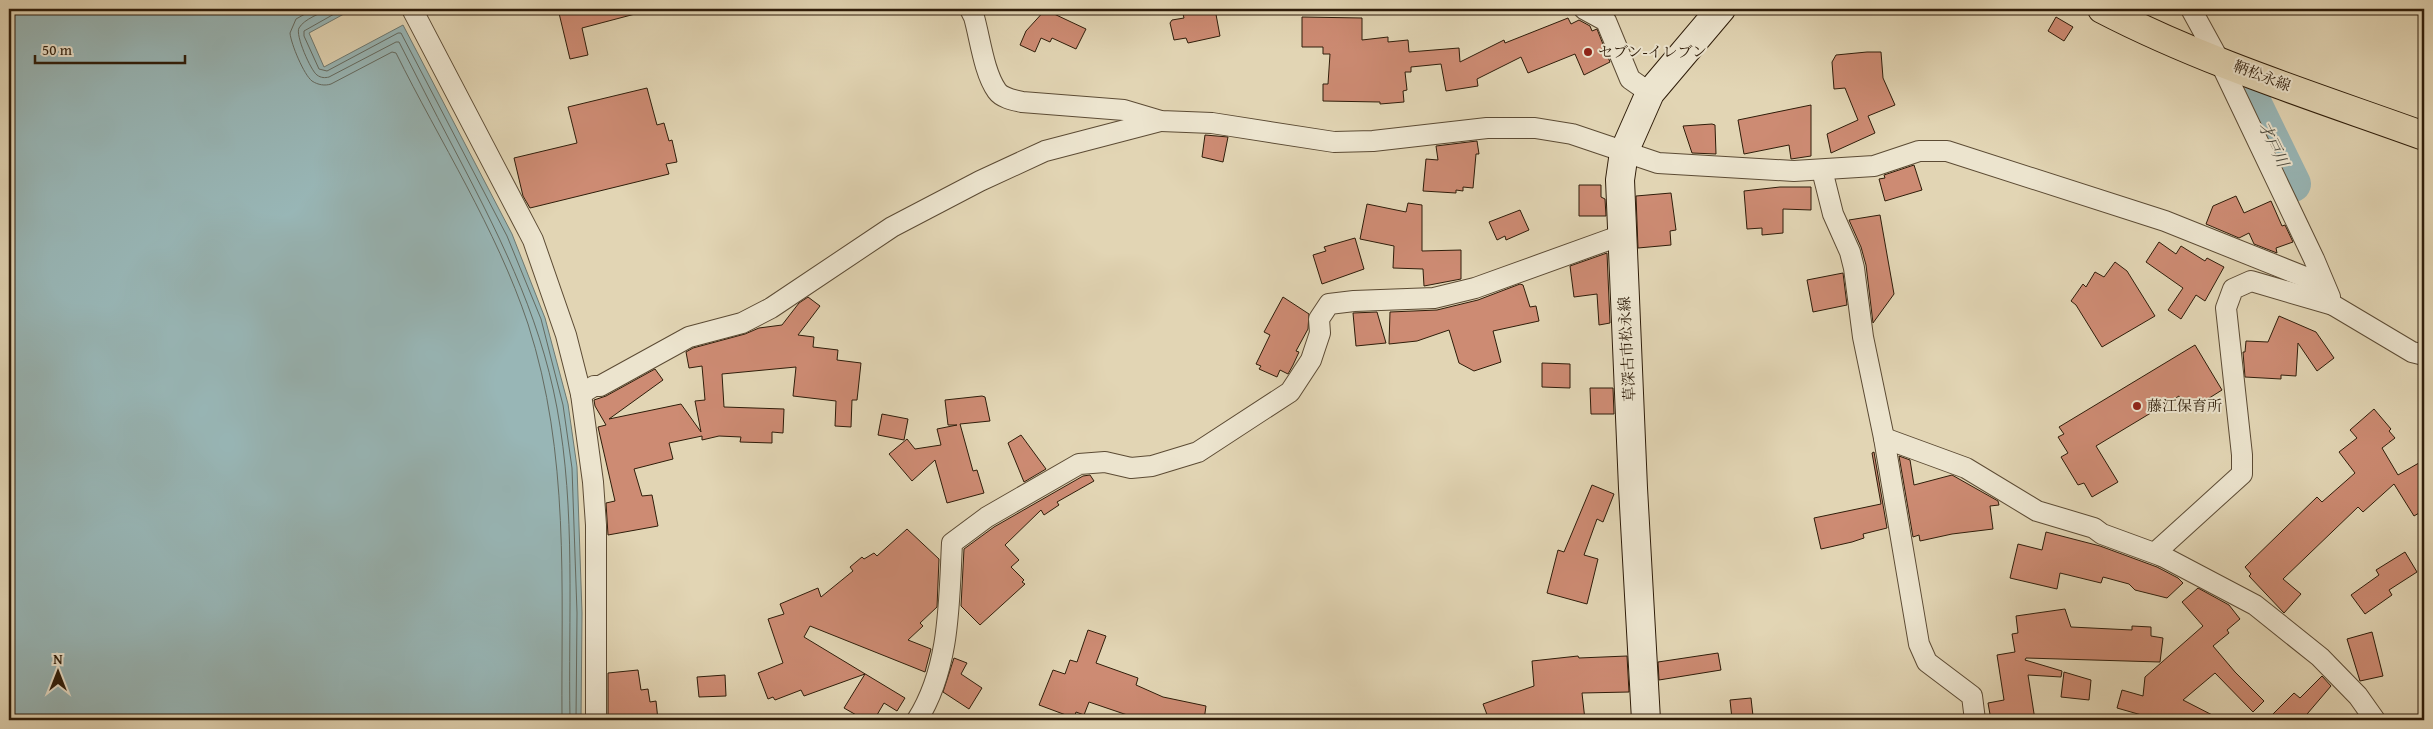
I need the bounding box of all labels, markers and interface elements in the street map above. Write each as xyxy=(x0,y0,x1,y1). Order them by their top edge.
scale bar xyxy=(35,32,185,64)
text: 50 m xyxy=(42,39,73,60)
place label: セブン-イレブン xyxy=(1598,41,1707,62)
marker: セブン-イレブン xyxy=(1582,46,1594,58)
street label: 鞆松永線 xyxy=(2230,55,2294,96)
water label: 才戸川 xyxy=(2253,117,2296,173)
street label: 草深古市松永線 xyxy=(1613,296,1640,402)
place label: 藤江保育所 xyxy=(2147,395,2222,416)
marker: 藤江保育所 xyxy=(2131,400,2143,412)
north arrow xyxy=(32,646,82,696)
text: N xyxy=(53,649,63,669)

